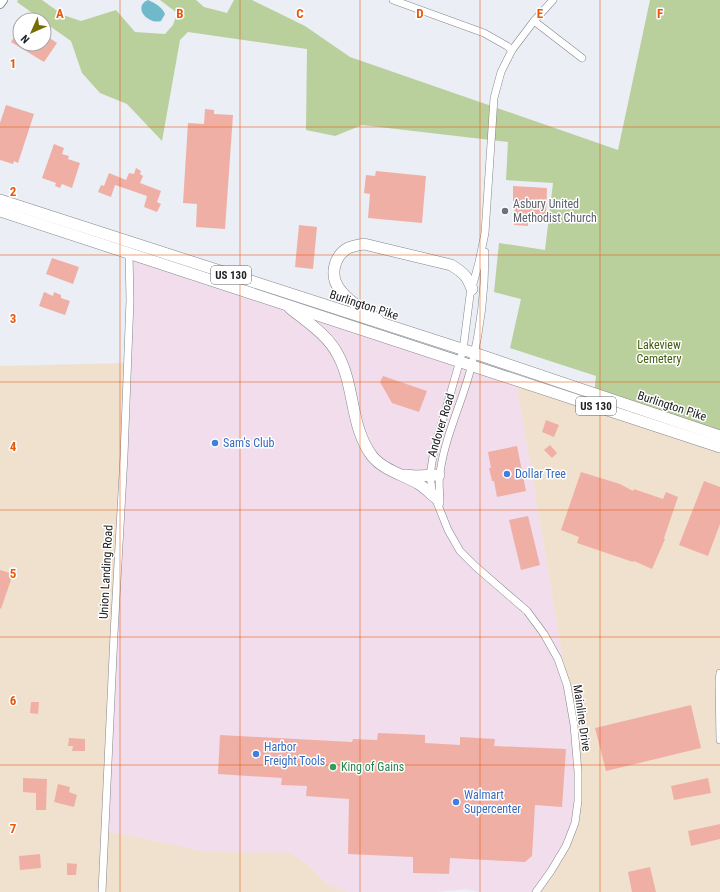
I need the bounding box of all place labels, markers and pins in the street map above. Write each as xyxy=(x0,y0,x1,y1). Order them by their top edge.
place label: Asbury United Methodist Church xyxy=(513,197,597,225)
marker: Asbury United Methodist Church xyxy=(500,206,510,216)
place label: Sam's Club xyxy=(223,436,275,450)
marker: Sam's Club xyxy=(210,438,220,448)
place label: Dollar Tree xyxy=(515,467,566,481)
marker: Dollar Tree xyxy=(502,469,512,479)
place label: Harbor Freight Tools xyxy=(264,740,325,768)
marker: Harbor Freight Tools xyxy=(251,749,261,759)
place label: King of Gains xyxy=(341,760,404,774)
marker: King of Gains xyxy=(328,762,338,772)
place label: Walmart Supercenter xyxy=(464,788,521,816)
marker: Walmart Supercenter xyxy=(451,797,461,807)

